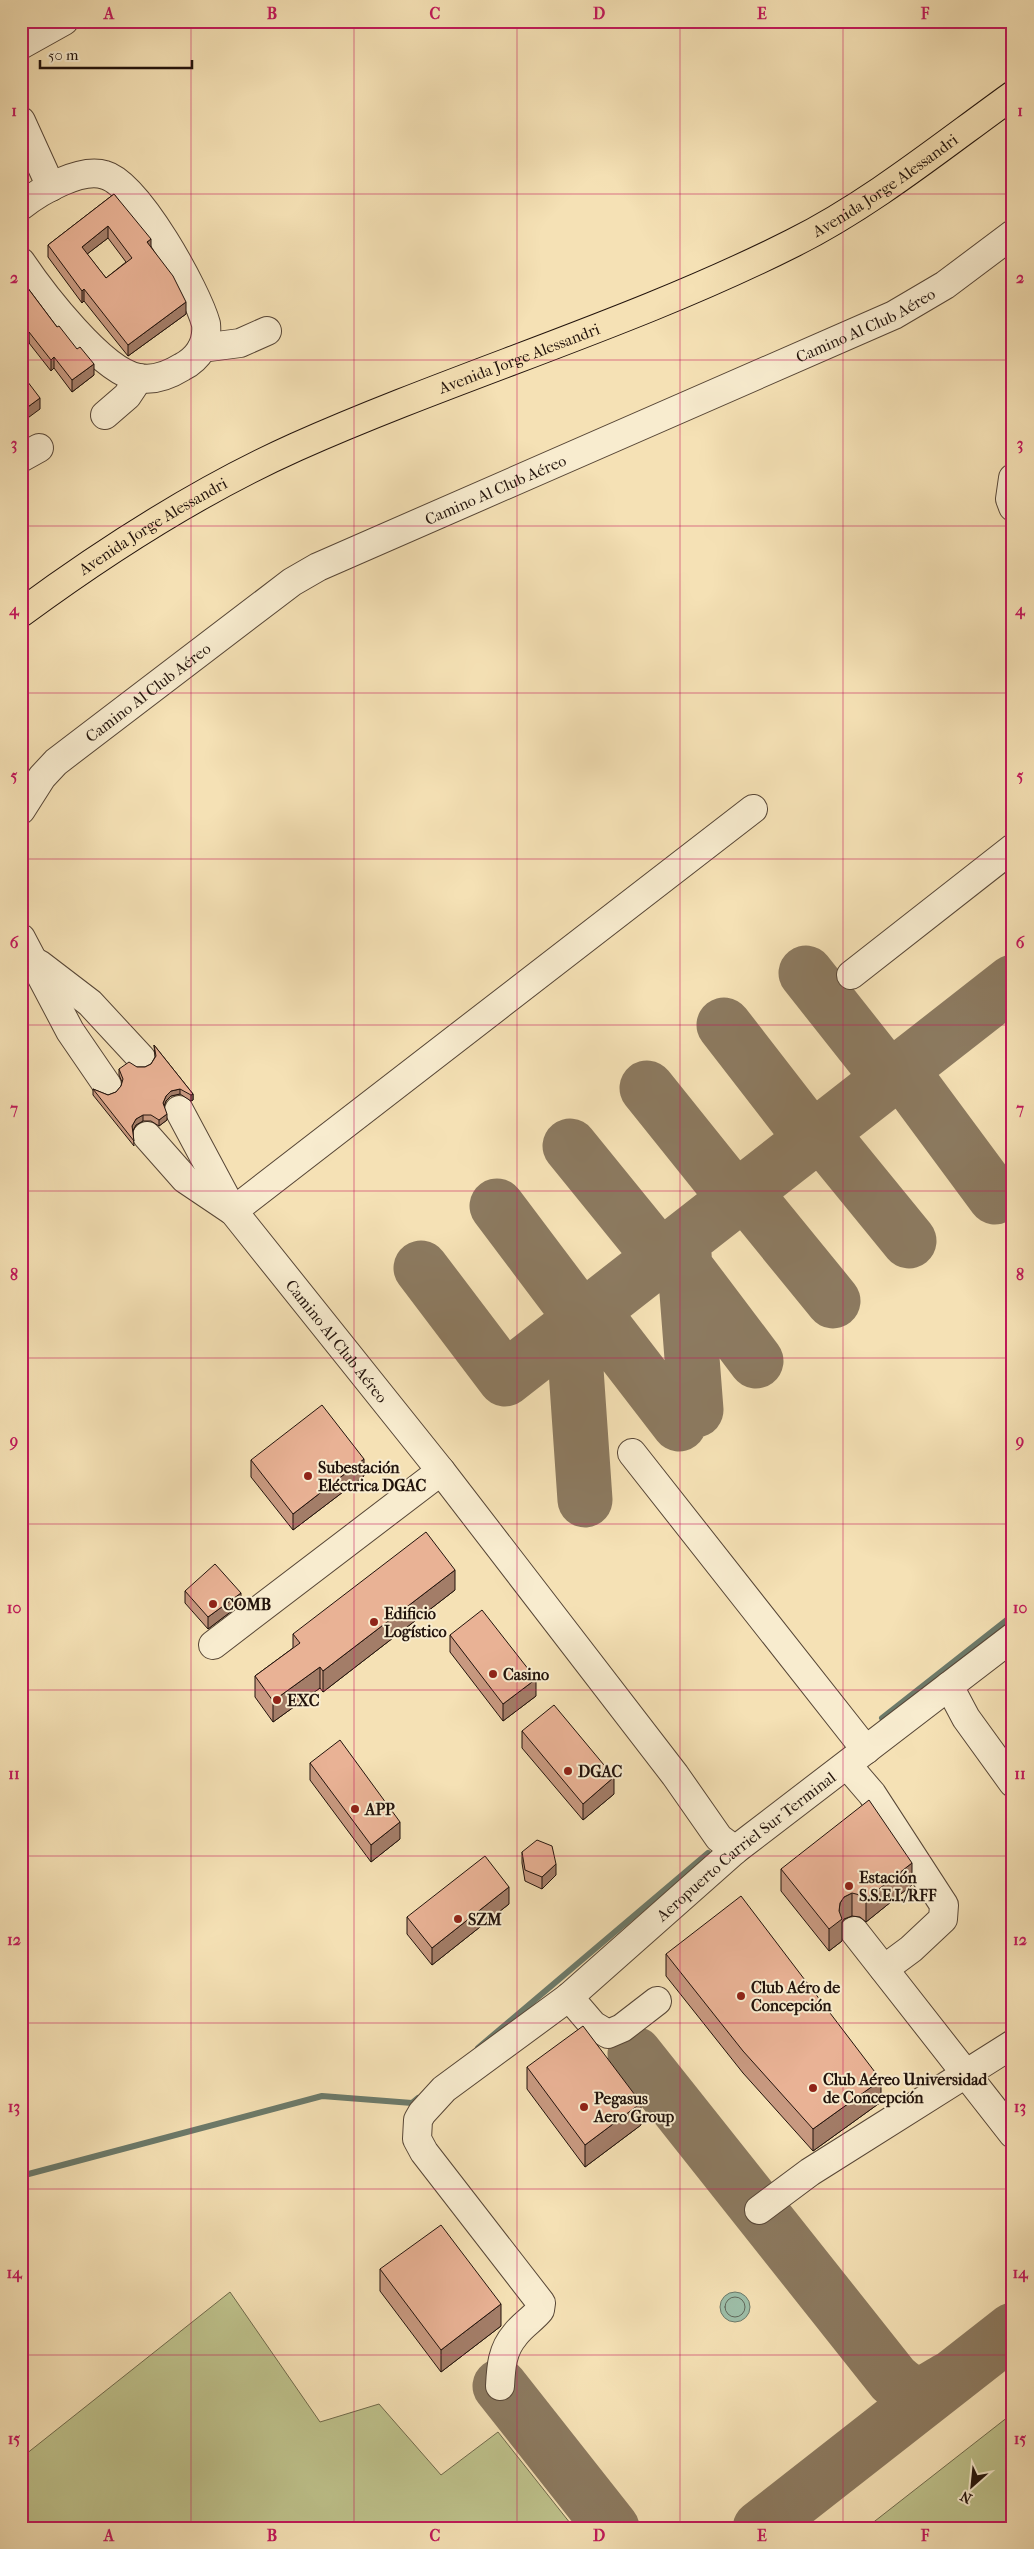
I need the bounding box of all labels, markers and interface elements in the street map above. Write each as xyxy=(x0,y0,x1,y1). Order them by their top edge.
text: A xyxy=(103,4,115,23)
text: B xyxy=(267,4,277,23)
text: C xyxy=(430,4,441,23)
text: D xyxy=(593,4,605,23)
text: E xyxy=(757,4,767,23)
text: F xyxy=(920,4,930,23)
scale bar xyxy=(40,38,192,70)
text: 50 m xyxy=(48,46,79,64)
text: 1 xyxy=(11,101,17,120)
text: 1 xyxy=(1017,101,1023,120)
street label: Avenida Jorge Alessandri xyxy=(808,129,961,241)
text: 2 xyxy=(10,268,18,287)
text: 2 xyxy=(1016,268,1024,287)
street label: Camino Al Club Aéreo xyxy=(793,284,938,366)
street label: Avenida Jorge Alessandri xyxy=(435,319,603,398)
text: 3 xyxy=(11,434,17,454)
text: 3 xyxy=(1017,434,1023,454)
street label: Camino Al Club Aéreo xyxy=(422,450,569,529)
street label: Avenida Jorge Alessandri xyxy=(74,473,230,579)
text: 4 xyxy=(8,600,20,620)
text: 4 xyxy=(1014,600,1026,620)
street label: Camino Al Club Aéreo xyxy=(81,638,214,746)
text: 5 xyxy=(11,766,18,785)
text: 5 xyxy=(1017,766,1024,785)
text: 6 xyxy=(10,933,19,952)
text: 6 xyxy=(1016,933,1025,952)
text: 7 xyxy=(9,1099,18,1118)
text: 7 xyxy=(1015,1099,1024,1118)
text: 8 xyxy=(10,1265,18,1284)
text: 8 xyxy=(1016,1265,1024,1284)
street label: Camino Al Club Aéreo xyxy=(282,1276,392,1406)
text: 9 xyxy=(9,1431,18,1451)
text: 9 xyxy=(1015,1431,1024,1451)
place label: Subestación Eléctrica DGAC xyxy=(318,1458,427,1495)
marker: Subestación Eléctrica DGAC xyxy=(302,1470,314,1482)
place label: COMB xyxy=(223,1595,271,1614)
text: 10 xyxy=(7,1598,21,1617)
marker: COMB xyxy=(207,1598,219,1610)
text: 10 xyxy=(1013,1598,1027,1617)
place label: Edificio Logístico xyxy=(384,1604,447,1642)
marker: Edificio Logístico xyxy=(368,1616,380,1628)
place label: Casino xyxy=(503,1665,549,1684)
marker: Casino xyxy=(487,1668,499,1680)
place label: EXC xyxy=(287,1691,320,1710)
marker: EXC xyxy=(271,1694,283,1706)
place label: DGAC xyxy=(578,1762,623,1781)
text: 11 xyxy=(8,1764,20,1783)
text: 11 xyxy=(1014,1764,1026,1783)
marker: DGAC xyxy=(562,1765,574,1777)
street label: Aeropuerto Carriel Sur Terminal xyxy=(652,1767,840,1925)
place label: APP xyxy=(364,1800,395,1819)
marker: APP xyxy=(349,1803,361,1815)
place label: Estación S.S.E.I./RFF xyxy=(859,1868,937,1905)
marker: Estación S.S.E.I./RFF xyxy=(843,1880,855,1892)
place label: SZM xyxy=(468,1910,502,1929)
marker: SZM xyxy=(452,1913,464,1925)
text: 12 xyxy=(7,1930,21,1949)
text: 12 xyxy=(1013,1930,1027,1949)
place label: Club Aéro de Concepción xyxy=(751,1978,840,2016)
marker: Club Aéro de Concepción xyxy=(735,1990,747,2002)
place label: Club Aéreo Universidad de Concepción xyxy=(823,2070,989,2108)
marker: Club Aéreo Universidad de Concepción xyxy=(807,2082,819,2094)
place label: Pegasus Aero Group xyxy=(593,2089,675,2127)
text: 13 xyxy=(8,2097,20,2117)
text: 13 xyxy=(1014,2097,1026,2117)
marker: Pegasus Aero Group xyxy=(578,2101,590,2113)
text: 14 xyxy=(6,2263,23,2283)
text: 14 xyxy=(1012,2263,1029,2283)
text: 15 xyxy=(8,2429,20,2448)
text: 15 xyxy=(1014,2429,1026,2448)
north arrow xyxy=(946,2462,996,2512)
text: N xyxy=(957,2487,975,2507)
text: A xyxy=(103,2526,115,2545)
text: B xyxy=(267,2526,277,2545)
text: C xyxy=(430,2526,441,2545)
text: D xyxy=(593,2526,605,2545)
text: E xyxy=(757,2526,767,2545)
text: F xyxy=(920,2526,930,2545)

